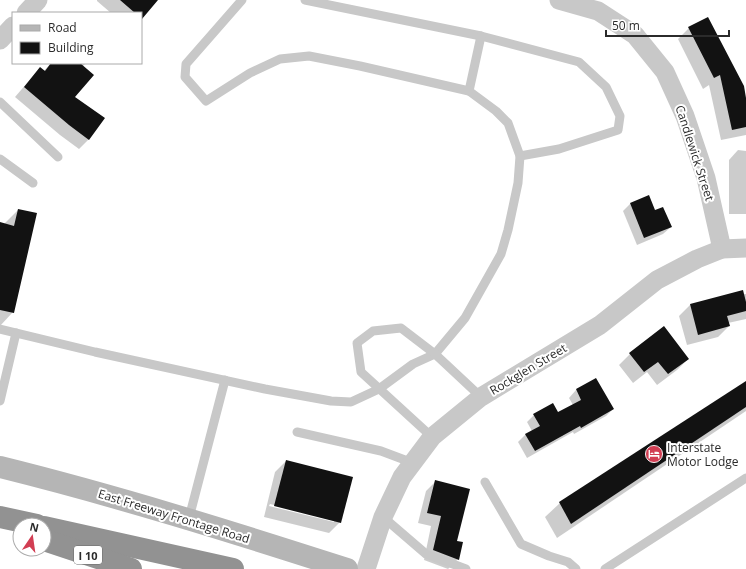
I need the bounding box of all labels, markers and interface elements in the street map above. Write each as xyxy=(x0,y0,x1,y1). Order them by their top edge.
legend xyxy=(12,12,142,64)
scale bar xyxy=(606,12,729,38)
text: 50 m xyxy=(612,17,640,34)
text: Road xyxy=(48,19,77,36)
text: Building xyxy=(48,39,94,56)
street label: Candlewick Street xyxy=(672,103,718,203)
street label: Rockglen Street xyxy=(486,339,570,399)
place label: Interstate Motor Lodge xyxy=(667,439,739,470)
hotel icon: Interstate Motor Lodge xyxy=(644,444,664,464)
street label: East Freeway Frontage Road xyxy=(96,485,252,547)
north arrow xyxy=(12,517,52,557)
text: N xyxy=(28,518,40,535)
road number: I 10 xyxy=(74,546,102,564)

